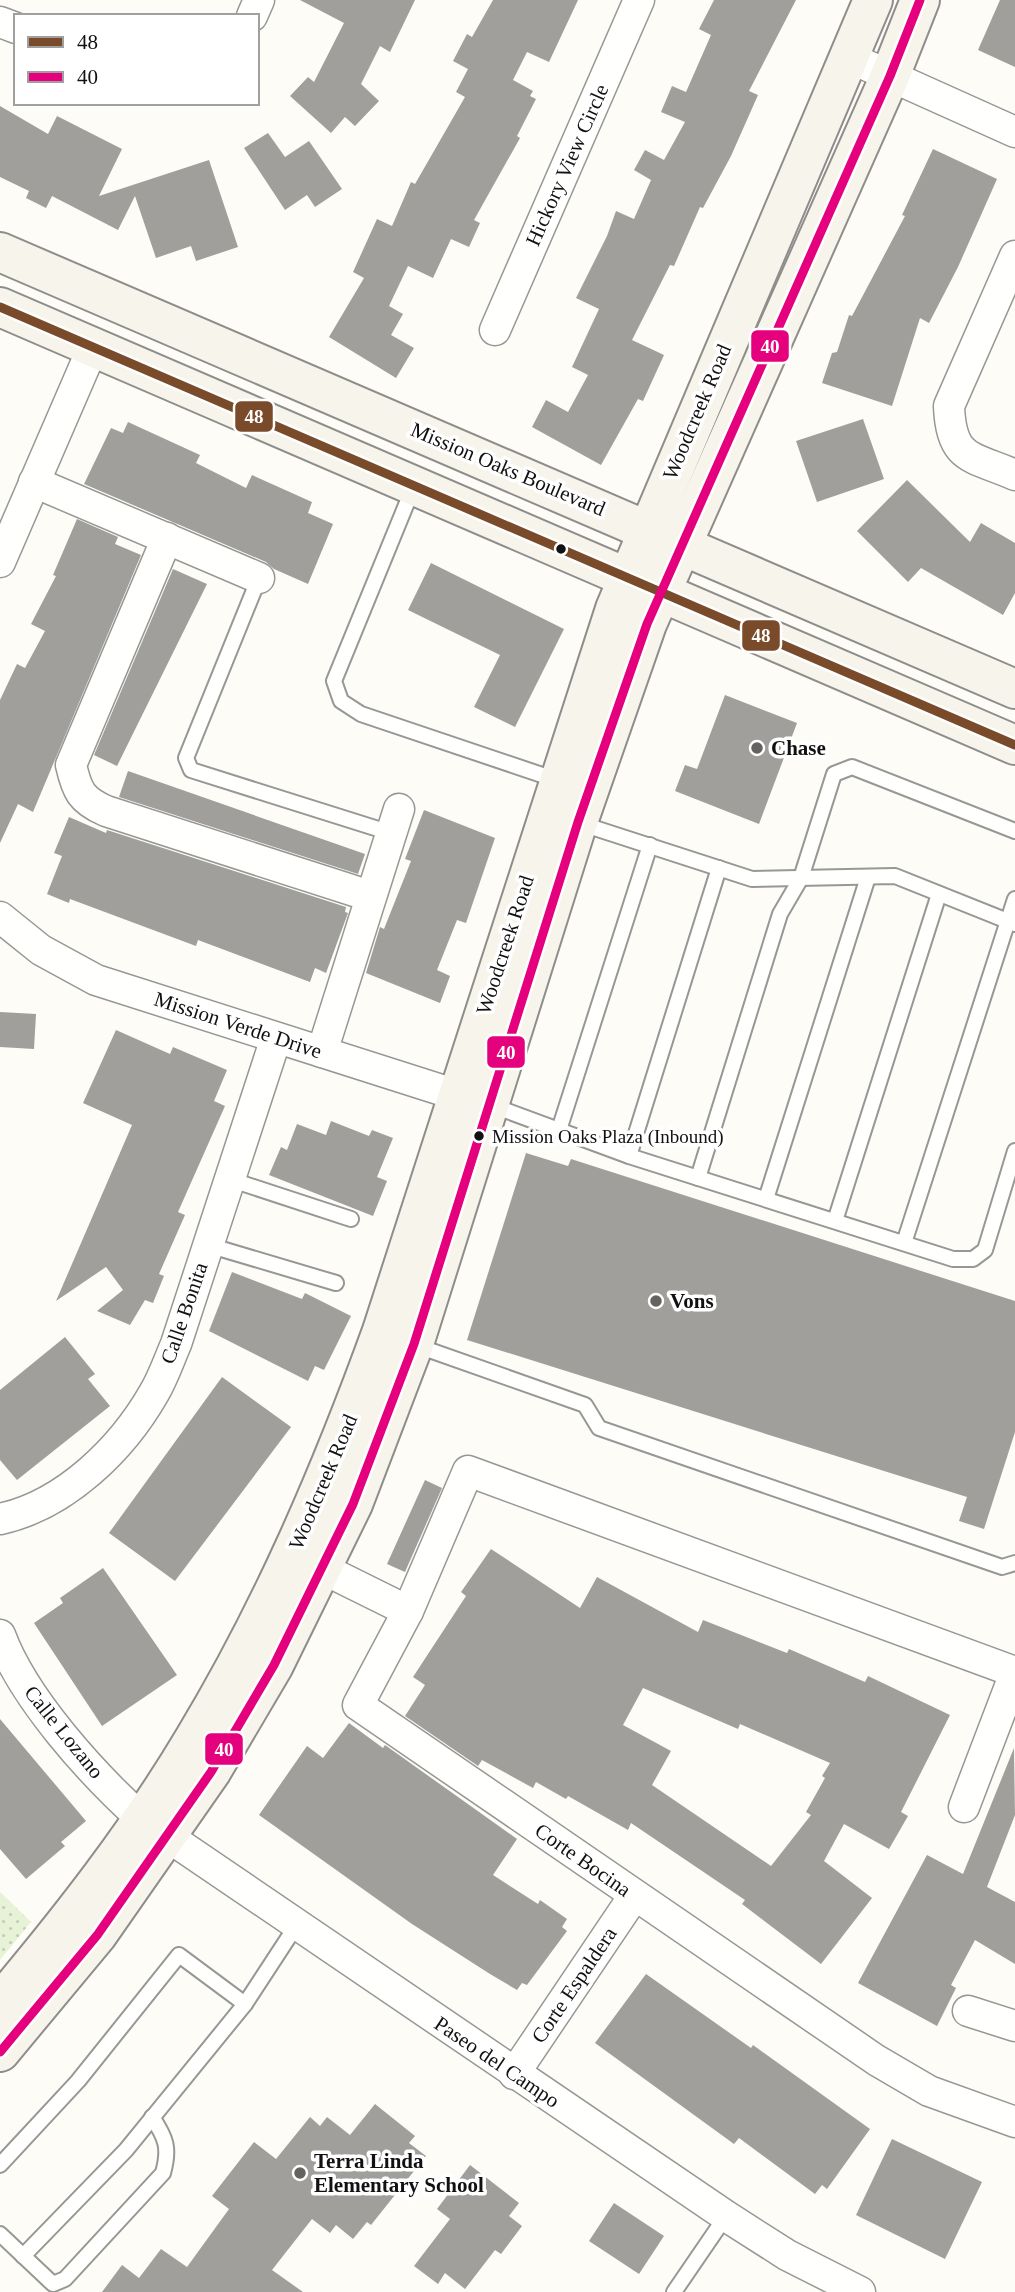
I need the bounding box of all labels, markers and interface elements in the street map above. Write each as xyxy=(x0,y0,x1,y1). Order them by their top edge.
legend xyxy=(14,14,259,105)
text: 48 xyxy=(77,30,98,54)
text: 40 xyxy=(77,65,98,89)
street label: Hickory View Circle xyxy=(521,80,613,250)
line badge: 40 xyxy=(750,329,790,363)
text: 40 xyxy=(761,336,780,357)
street label: Woodcreek Road xyxy=(658,340,737,483)
line badge: 48 xyxy=(234,400,274,433)
text: 48 xyxy=(245,406,264,427)
street label: Mission Oaks Boulevard xyxy=(407,417,609,521)
unlabelled marker xyxy=(554,542,568,556)
line badge: 48 xyxy=(741,619,781,652)
text: 48 xyxy=(752,625,771,646)
place label: Chase xyxy=(771,736,826,760)
marker: Chase xyxy=(749,740,765,756)
street label: Woodcreek Road xyxy=(471,872,539,1018)
street label: Mission Verde Drive xyxy=(151,987,325,1063)
line badge: 40 xyxy=(486,1035,526,1069)
text: 40 xyxy=(497,1042,516,1063)
place label: Mission Oaks Plaza (Inbound) xyxy=(492,1126,724,1148)
marker: Mission Oaks Plaza (Inbound) xyxy=(472,1129,486,1143)
street label: Calle Bonita xyxy=(155,1259,213,1367)
place label: Vons xyxy=(670,1289,714,1313)
marker: Vons xyxy=(648,1293,664,1309)
street label: Woodcreek Road xyxy=(284,1410,363,1553)
street label: Calle Lozano xyxy=(19,1681,109,1783)
line badge: 40 xyxy=(204,1732,244,1766)
text: 40 xyxy=(215,1739,234,1760)
street label: Corte Bocina xyxy=(530,1818,636,1902)
street label: Corte Espaldera xyxy=(526,1922,622,2048)
street label: Paseo del Campo xyxy=(430,2011,564,2113)
place label: Terra Linda Elementary School xyxy=(314,2149,484,2197)
marker: Terra Linda Elementary School xyxy=(292,2165,308,2181)

